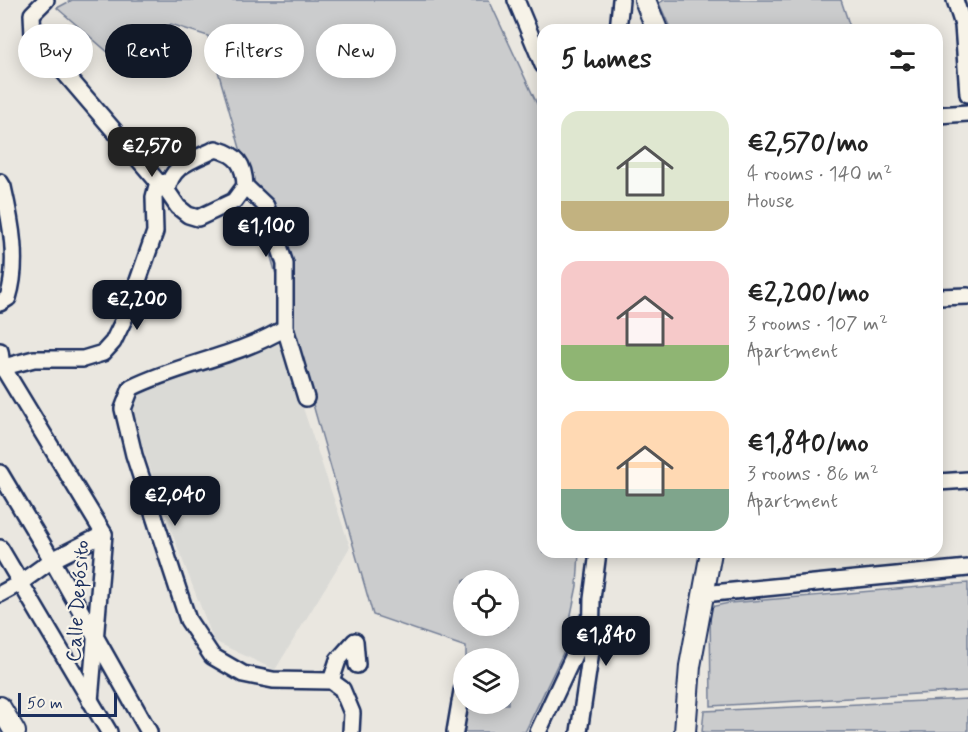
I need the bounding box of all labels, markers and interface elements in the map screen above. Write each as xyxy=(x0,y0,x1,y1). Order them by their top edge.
chip: Buy xyxy=(18,24,93,78)
chip: Rent xyxy=(105,24,192,78)
chip: Filters xyxy=(204,24,304,78)
chip: New xyxy=(316,24,396,78)
text: 5 homes xyxy=(561,43,652,77)
icon: filters xyxy=(886,44,919,77)
pin: €2,570 xyxy=(103,127,201,178)
text: €2,570/mo xyxy=(747,127,868,161)
text: €2,570 xyxy=(122,133,182,160)
icon: home xyxy=(609,135,681,207)
text: 4 rooms · 140 m² xyxy=(747,161,892,188)
text: House xyxy=(747,188,794,215)
pin: €1,100 xyxy=(217,207,315,258)
text: €1,100 xyxy=(237,213,295,240)
text: €2,200/mo xyxy=(747,277,869,311)
pin: €2,200 xyxy=(88,280,186,331)
icon: home xyxy=(609,285,681,357)
text: €2,200 xyxy=(106,286,168,313)
text: 3 rooms · 107 m² xyxy=(747,311,888,338)
text: Apartment xyxy=(747,338,838,365)
text: €1,840/mo xyxy=(747,427,869,461)
icon: home xyxy=(609,435,681,507)
text: 3 rooms · 86 m² xyxy=(747,461,879,488)
pin: €2,040 xyxy=(126,476,224,527)
text: €2,040 xyxy=(144,482,206,509)
text: Apartment xyxy=(747,488,838,515)
street label: Calle Depósito xyxy=(60,539,96,663)
map controls xyxy=(453,570,519,714)
button: locate xyxy=(453,570,519,636)
pin: €1,840 xyxy=(557,616,655,667)
text: €1,840 xyxy=(576,622,636,649)
button: layers xyxy=(453,648,519,714)
scale bar xyxy=(18,690,117,718)
text: 50 m xyxy=(27,693,63,714)

